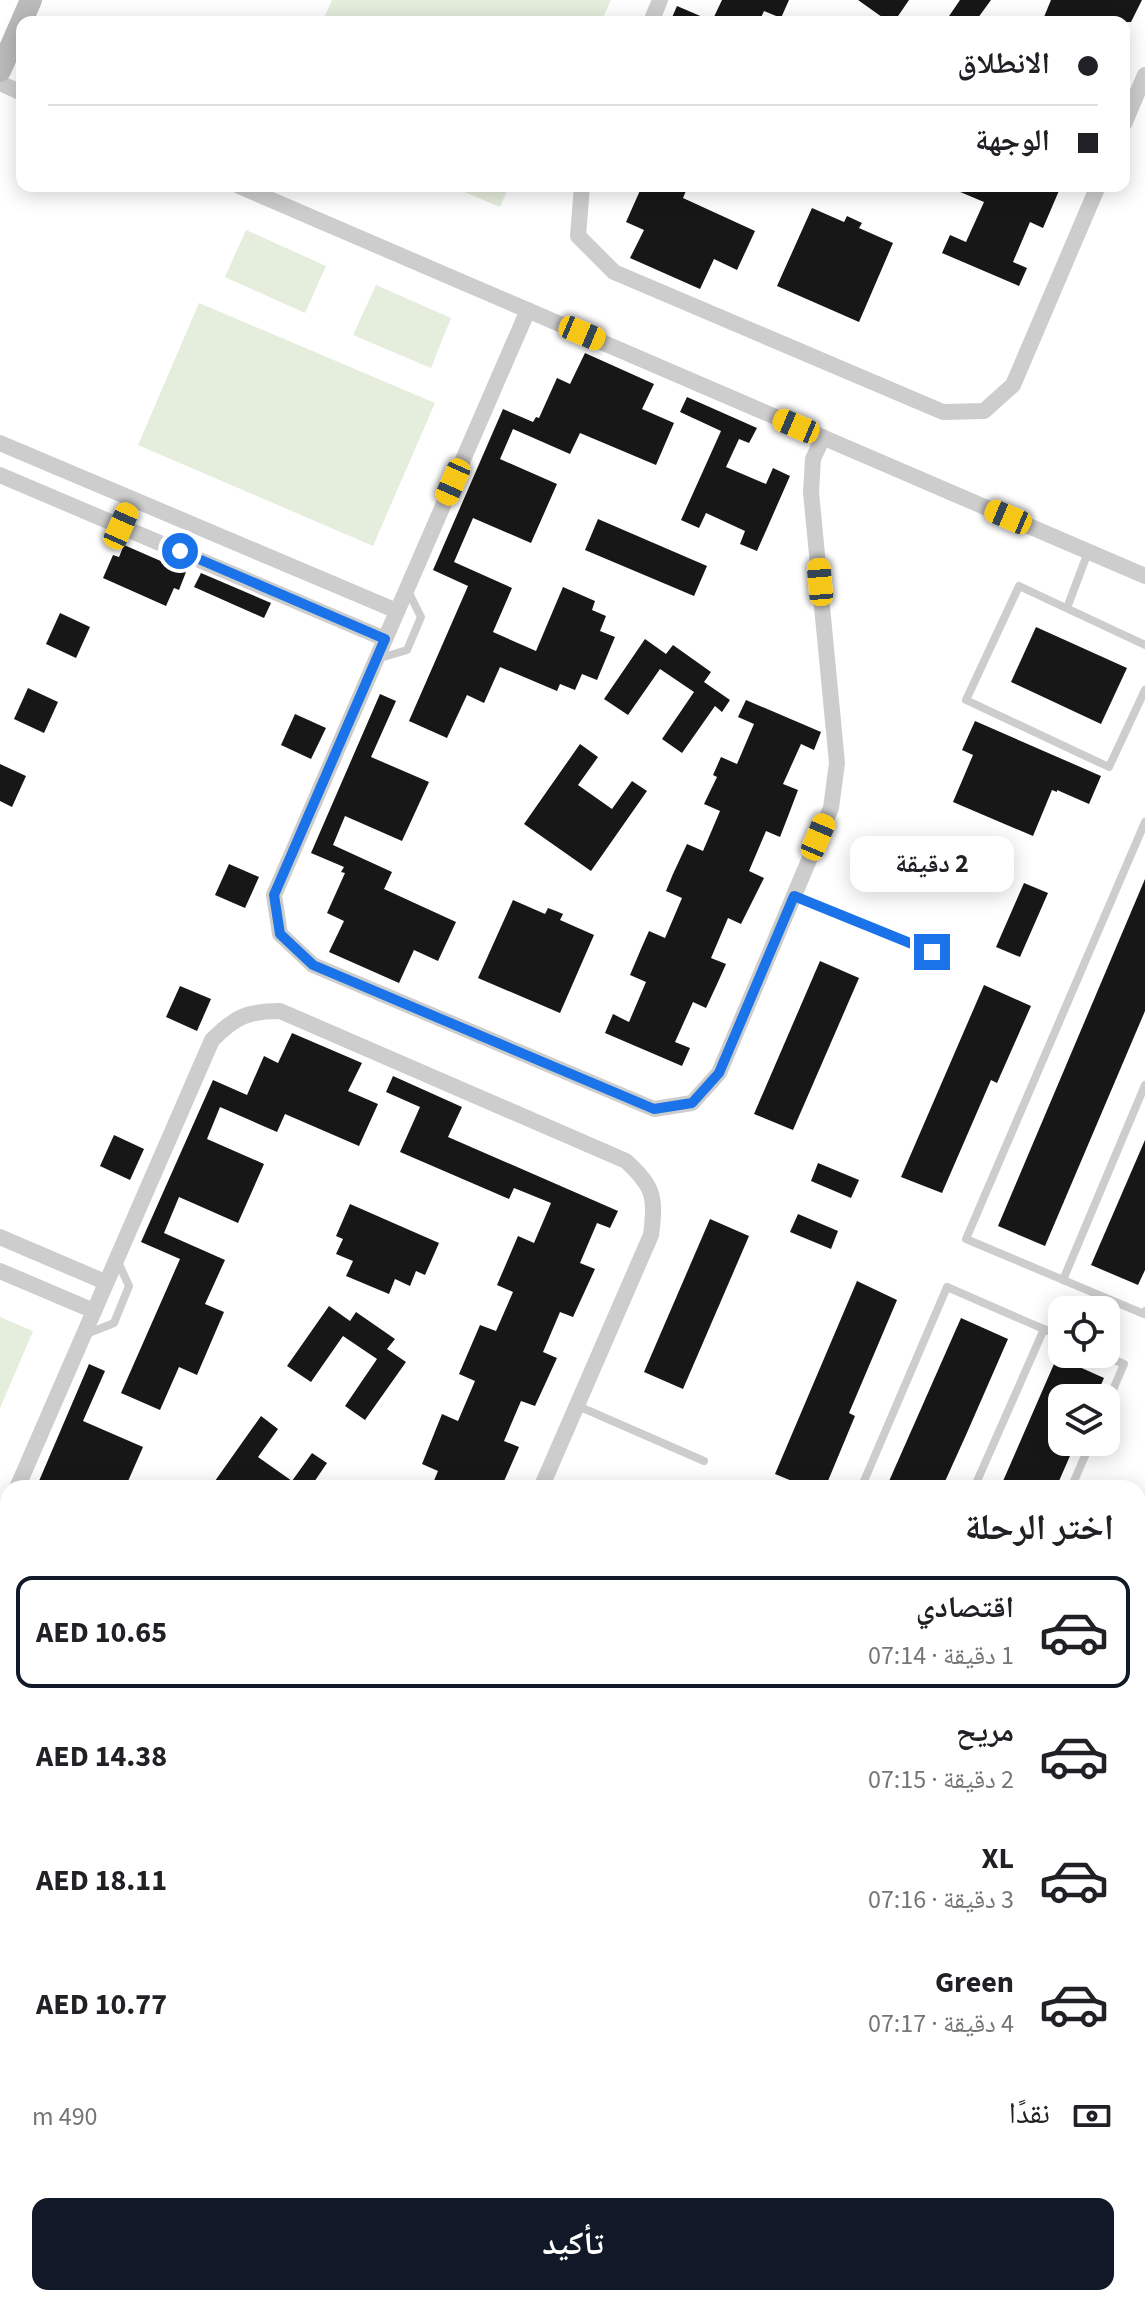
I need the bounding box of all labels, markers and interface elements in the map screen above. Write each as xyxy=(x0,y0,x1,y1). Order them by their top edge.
text: الانطلاق xyxy=(957,42,1050,85)
text: الوجهة xyxy=(975,119,1050,162)
car xyxy=(555,313,609,353)
car xyxy=(769,406,823,446)
car xyxy=(432,455,474,509)
car xyxy=(981,497,1035,537)
car xyxy=(100,499,142,553)
route start xyxy=(162,533,198,569)
car xyxy=(806,557,834,607)
car xyxy=(798,810,838,864)
callout: 2 دقيقة xyxy=(850,836,1014,892)
text: 2 دقيقة xyxy=(895,845,969,882)
route end xyxy=(914,934,950,970)
map controls xyxy=(1048,1296,1120,1456)
button: locate xyxy=(1048,1296,1120,1368)
button: layers xyxy=(1048,1384,1120,1456)
text: اختر الرحلة xyxy=(965,1502,1114,1553)
text: اقتصادي xyxy=(916,1586,1014,1629)
icon: car xyxy=(1038,1596,1110,1668)
text: AED 10.65 xyxy=(36,1611,167,1654)
text: 1 دقيقة · 07:14 xyxy=(868,1637,1014,1674)
text: مريح xyxy=(956,1710,1014,1753)
icon: car xyxy=(1038,1720,1110,1792)
text: AED 14.38 xyxy=(36,1735,167,1778)
text: 2 دقيقة · 07:15 xyxy=(868,1761,1014,1798)
text: XL xyxy=(981,1837,1014,1880)
icon: car xyxy=(1038,1844,1110,1916)
text: AED 18.11 xyxy=(36,1859,167,1902)
text: 3 دقيقة · 07:16 xyxy=(868,1881,1014,1918)
text: Green xyxy=(935,1961,1014,2004)
icon: car xyxy=(1038,1968,1110,2040)
text: AED 10.77 xyxy=(36,1983,167,2026)
text: 4 دقيقة · 07:17 xyxy=(868,2005,1014,2042)
text: نقدًا xyxy=(1009,2092,1050,2135)
icon: cash xyxy=(1070,2094,1114,2138)
text: 490 m xyxy=(32,2098,98,2135)
button: تأكيد xyxy=(32,2198,1114,2290)

